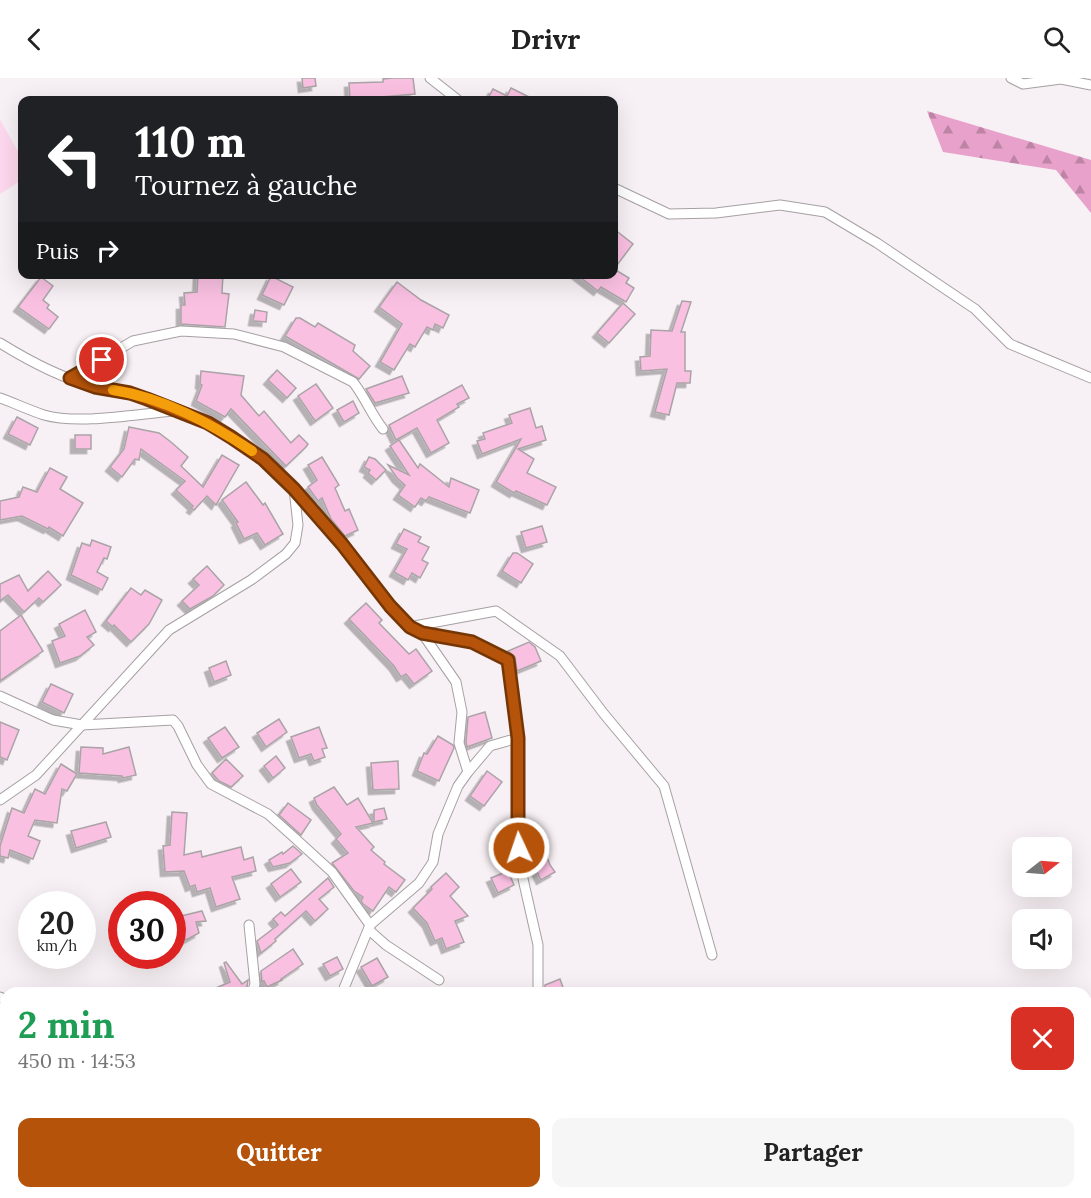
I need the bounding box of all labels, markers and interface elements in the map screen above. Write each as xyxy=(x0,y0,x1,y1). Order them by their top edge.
text: Drivr xyxy=(511,22,580,56)
icon: back xyxy=(18,23,51,56)
icon: search xyxy=(1040,23,1073,56)
text: 110 m xyxy=(135,115,246,169)
icon: left xyxy=(36,120,114,198)
text: Tournez à gauche xyxy=(135,168,358,202)
icon: right xyxy=(91,234,124,267)
text: Puis xyxy=(36,237,79,265)
pin xyxy=(76,334,127,385)
icon: arrive xyxy=(85,343,118,376)
position arrow xyxy=(487,816,551,880)
north arrow xyxy=(1012,837,1072,897)
map controls xyxy=(1012,837,1072,969)
speed limit sign: 30 xyxy=(108,891,186,969)
text: 20 xyxy=(39,904,75,942)
button: sound xyxy=(1012,909,1072,969)
text: km/h xyxy=(37,936,77,955)
text: 2 min xyxy=(18,1002,115,1048)
button: close xyxy=(1011,1007,1074,1070)
text: 450 m · 14:53 xyxy=(18,1048,136,1073)
button: Quitter xyxy=(18,1118,540,1187)
button: Partager xyxy=(552,1118,1074,1187)

